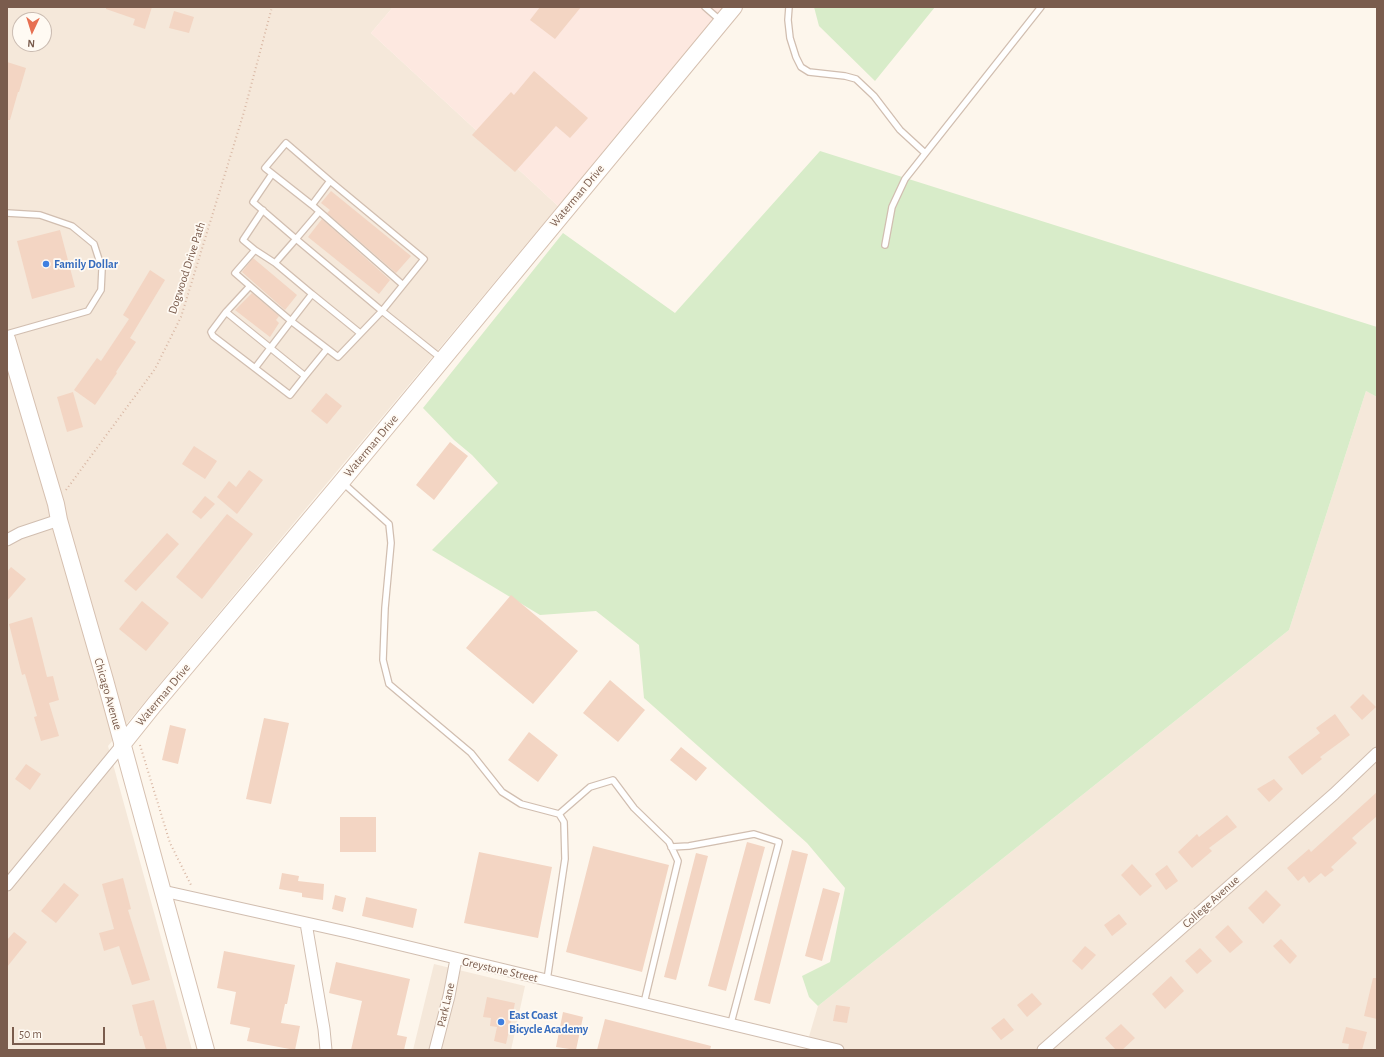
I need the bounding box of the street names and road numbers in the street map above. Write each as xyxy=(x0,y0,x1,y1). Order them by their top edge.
street label: Waterman Drive xyxy=(547,162,607,230)
street label: Dogwood Drive Path xyxy=(165,220,209,316)
street label: Waterman Drive xyxy=(341,412,401,480)
street label: Chicago Avenue xyxy=(91,656,125,732)
street label: Waterman Drive xyxy=(133,661,193,729)
street label: College Avenue xyxy=(1180,873,1242,931)
street label: Greystone Street xyxy=(461,954,539,986)
street label: Park Lane xyxy=(434,982,458,1028)

